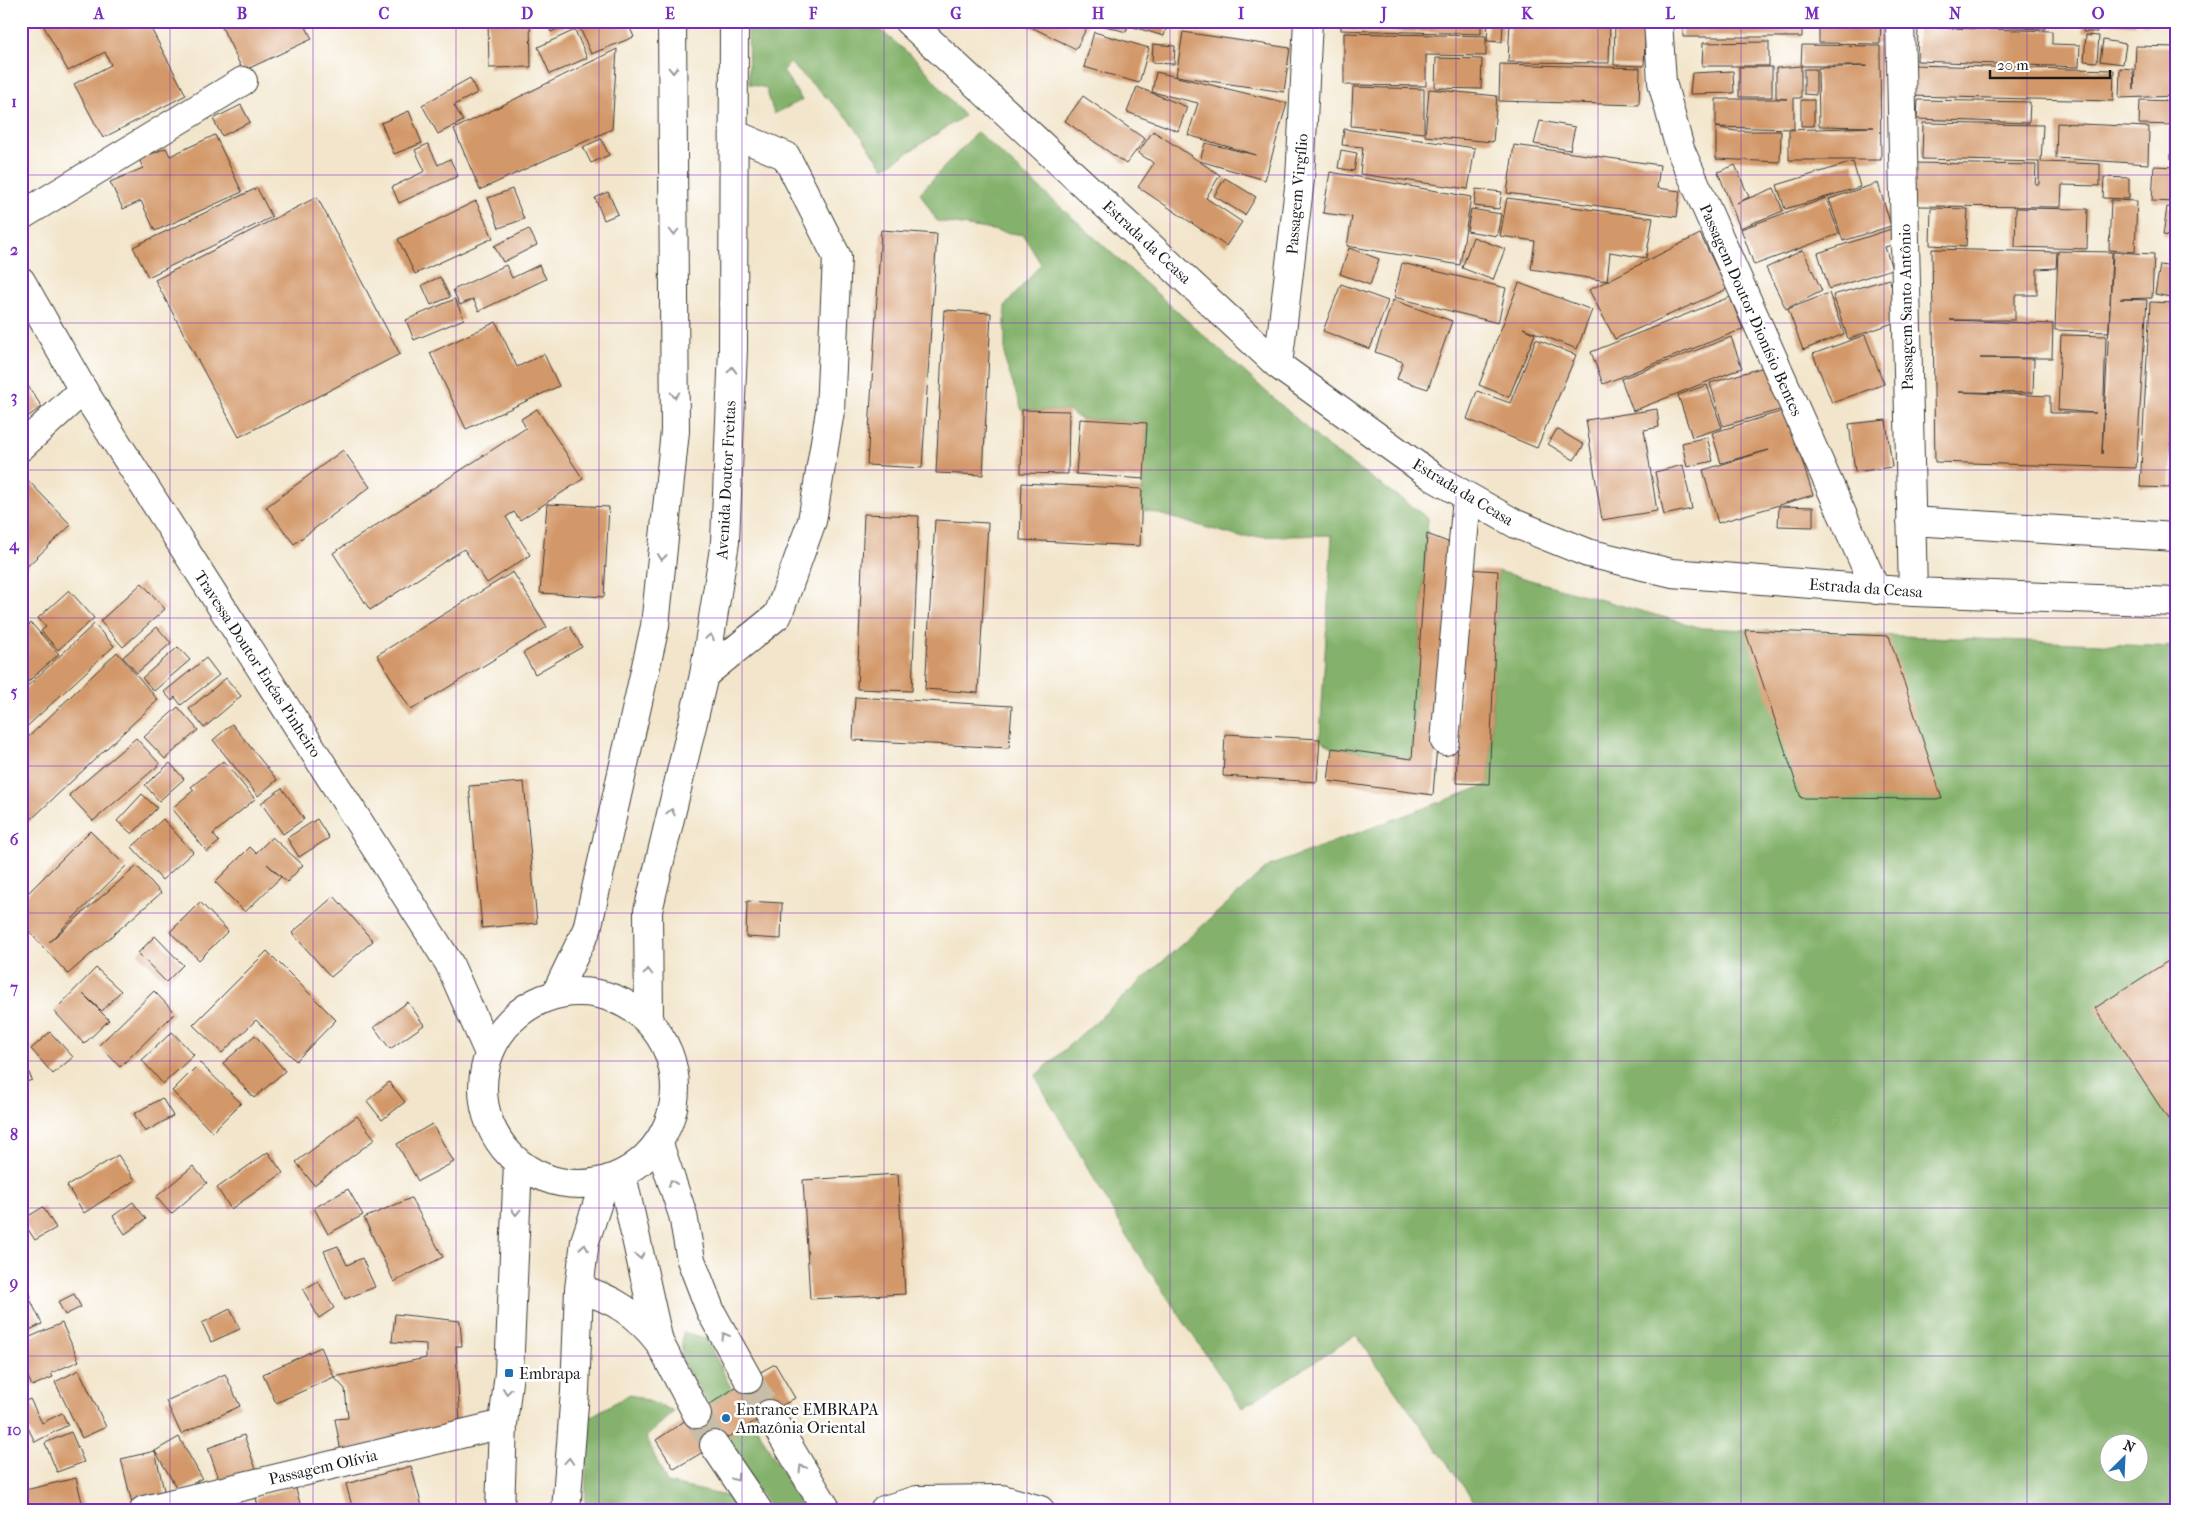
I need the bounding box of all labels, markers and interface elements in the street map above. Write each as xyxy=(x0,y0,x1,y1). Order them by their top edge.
text: A xyxy=(93,4,105,23)
text: B xyxy=(237,4,247,23)
text: C xyxy=(379,4,390,23)
text: D xyxy=(521,4,533,23)
text: E xyxy=(665,4,675,23)
text: F xyxy=(808,4,818,23)
text: G xyxy=(950,4,962,23)
text: H xyxy=(1092,4,1105,23)
text: I xyxy=(1238,4,1245,23)
text: J xyxy=(1379,4,1387,24)
text: K xyxy=(1521,4,1534,23)
text: L xyxy=(1665,4,1675,23)
text: M xyxy=(1804,4,1820,23)
text: N xyxy=(1949,4,1962,23)
text: O xyxy=(2092,4,2105,23)
scale bar xyxy=(1990,48,2110,80)
text: 20 m xyxy=(1997,56,2029,74)
one-way arrow xyxy=(667,66,678,74)
text: 1 xyxy=(11,92,17,111)
street label: Passagem Virgílio xyxy=(1282,133,1312,255)
street label: Estrada da Ceasa xyxy=(1099,196,1196,288)
street label: Passagem Doutor Dionísio Bentes xyxy=(1695,201,1807,419)
street label: Passagem Santo Antônio xyxy=(1895,224,1917,390)
one-way arrow xyxy=(669,229,679,237)
text: 2 xyxy=(10,240,18,259)
one-way arrow xyxy=(726,366,737,374)
text: 3 xyxy=(11,387,17,407)
one-way arrow xyxy=(670,392,680,399)
street label: Avenida Doutor Freitas xyxy=(712,400,740,561)
street label: Estrada da Ceasa xyxy=(1409,454,1517,530)
text: 4 xyxy=(8,535,20,555)
one-way arrow xyxy=(657,553,668,561)
street label: Travessa Doutor Enéas Pinheiro xyxy=(190,567,326,761)
street label: Estrada da Ceasa xyxy=(1808,575,1924,601)
one-way arrow xyxy=(704,632,715,640)
text: 5 xyxy=(11,682,18,701)
one-way arrow xyxy=(665,808,676,817)
text: 6 xyxy=(10,830,19,849)
one-way arrow xyxy=(643,968,653,976)
text: 7 xyxy=(9,978,18,997)
text: 8 xyxy=(10,1125,18,1144)
one-way arrow xyxy=(668,1180,678,1188)
one-way arrow xyxy=(510,1208,521,1216)
one-way arrow xyxy=(579,1242,589,1251)
one-way arrow xyxy=(634,1252,645,1261)
text: 9 xyxy=(9,1273,18,1293)
one-way arrow xyxy=(721,1333,731,1342)
place label: Embrapa xyxy=(519,1364,581,1383)
marker: Embrapa xyxy=(503,1367,515,1379)
one-way arrow xyxy=(502,1388,513,1396)
place label: Entrance EMBRAPA Amazônia Oriental xyxy=(735,1400,879,1437)
marker: Entrance EMBRAPA Amazônia Oriental xyxy=(720,1412,732,1424)
text: 10 xyxy=(7,1420,21,1439)
north arrow xyxy=(2100,1434,2150,1484)
text: N xyxy=(2121,1437,2138,1457)
street label: Passagem Olívia xyxy=(267,1445,380,1489)
one-way arrow xyxy=(564,1457,575,1465)
one-way arrow xyxy=(799,1465,808,1474)
one-way arrow xyxy=(730,1472,739,1481)

